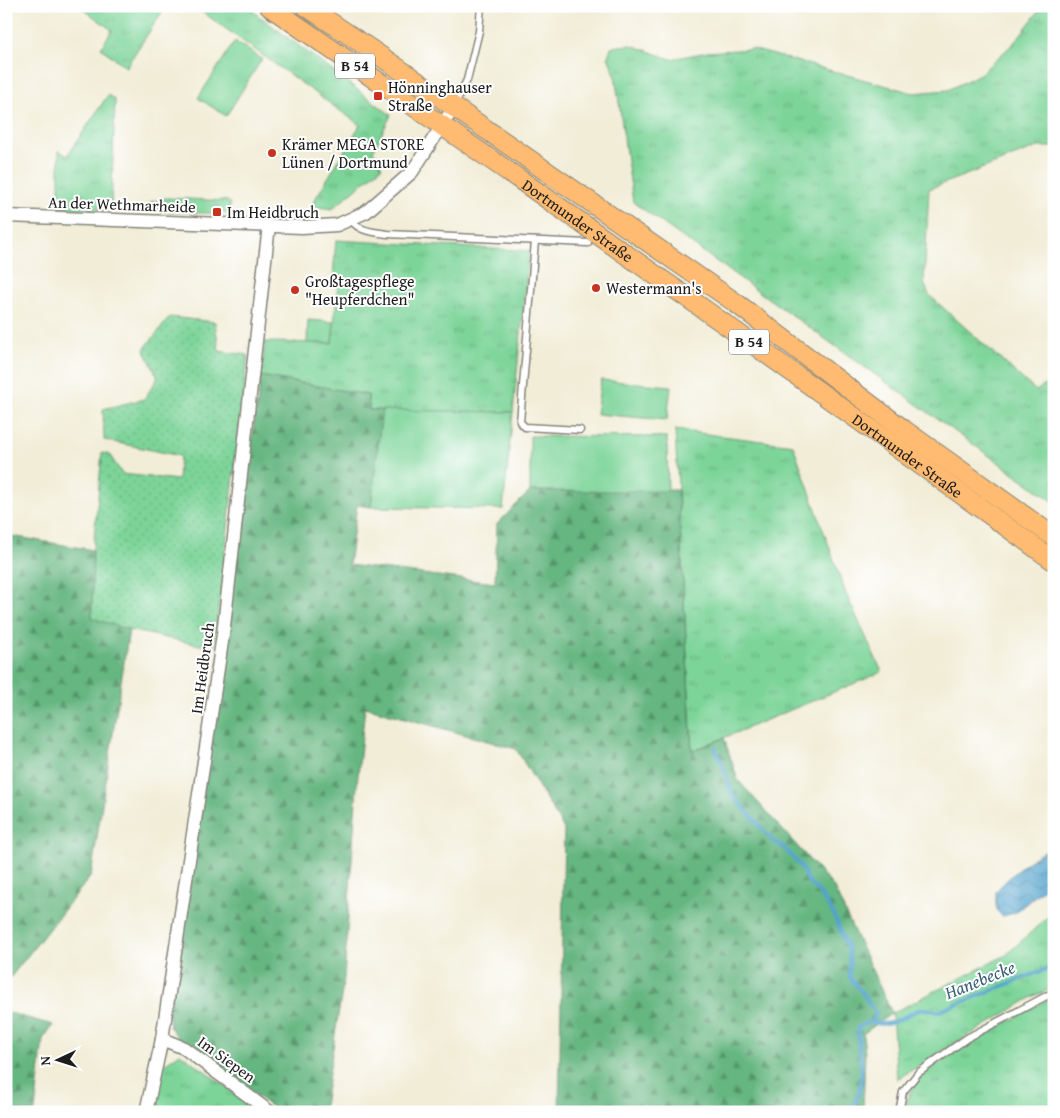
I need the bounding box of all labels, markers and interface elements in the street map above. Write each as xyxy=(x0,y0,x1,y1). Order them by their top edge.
road number: B 54 xyxy=(335,54,375,78)
place label: Hönninghauser Straße xyxy=(388,75,492,117)
marker: Hönninghauser Straße xyxy=(372,90,384,102)
place label: Krämer MEGA STORE Lünen / Dortmund xyxy=(282,132,424,174)
marker: Krämer MEGA STORE Lünen / Dortmund xyxy=(266,147,278,159)
street label: Dortmunder Straße xyxy=(517,173,638,268)
street label: An der Wethmarheide xyxy=(48,189,196,219)
place label: Im Heidbruch xyxy=(227,200,319,224)
marker: Im Heidbruch xyxy=(211,206,223,218)
place label: Großtagespflege "Heupferdchen" xyxy=(305,269,415,311)
place label: Westermann's xyxy=(606,276,702,300)
marker: Westermann's xyxy=(590,282,602,294)
marker: Großtagespflege "Heupferdchen" xyxy=(289,284,301,296)
road number: B 54 xyxy=(729,330,769,354)
street label: Dortmunder Straße xyxy=(847,407,968,504)
street label: Im Heidbruch xyxy=(184,621,220,715)
water label: Hanebecke xyxy=(940,953,1019,1006)
street label: Im Siepen xyxy=(193,1030,261,1088)
north arrow xyxy=(32,1036,82,1086)
text: N xyxy=(35,1055,55,1066)

